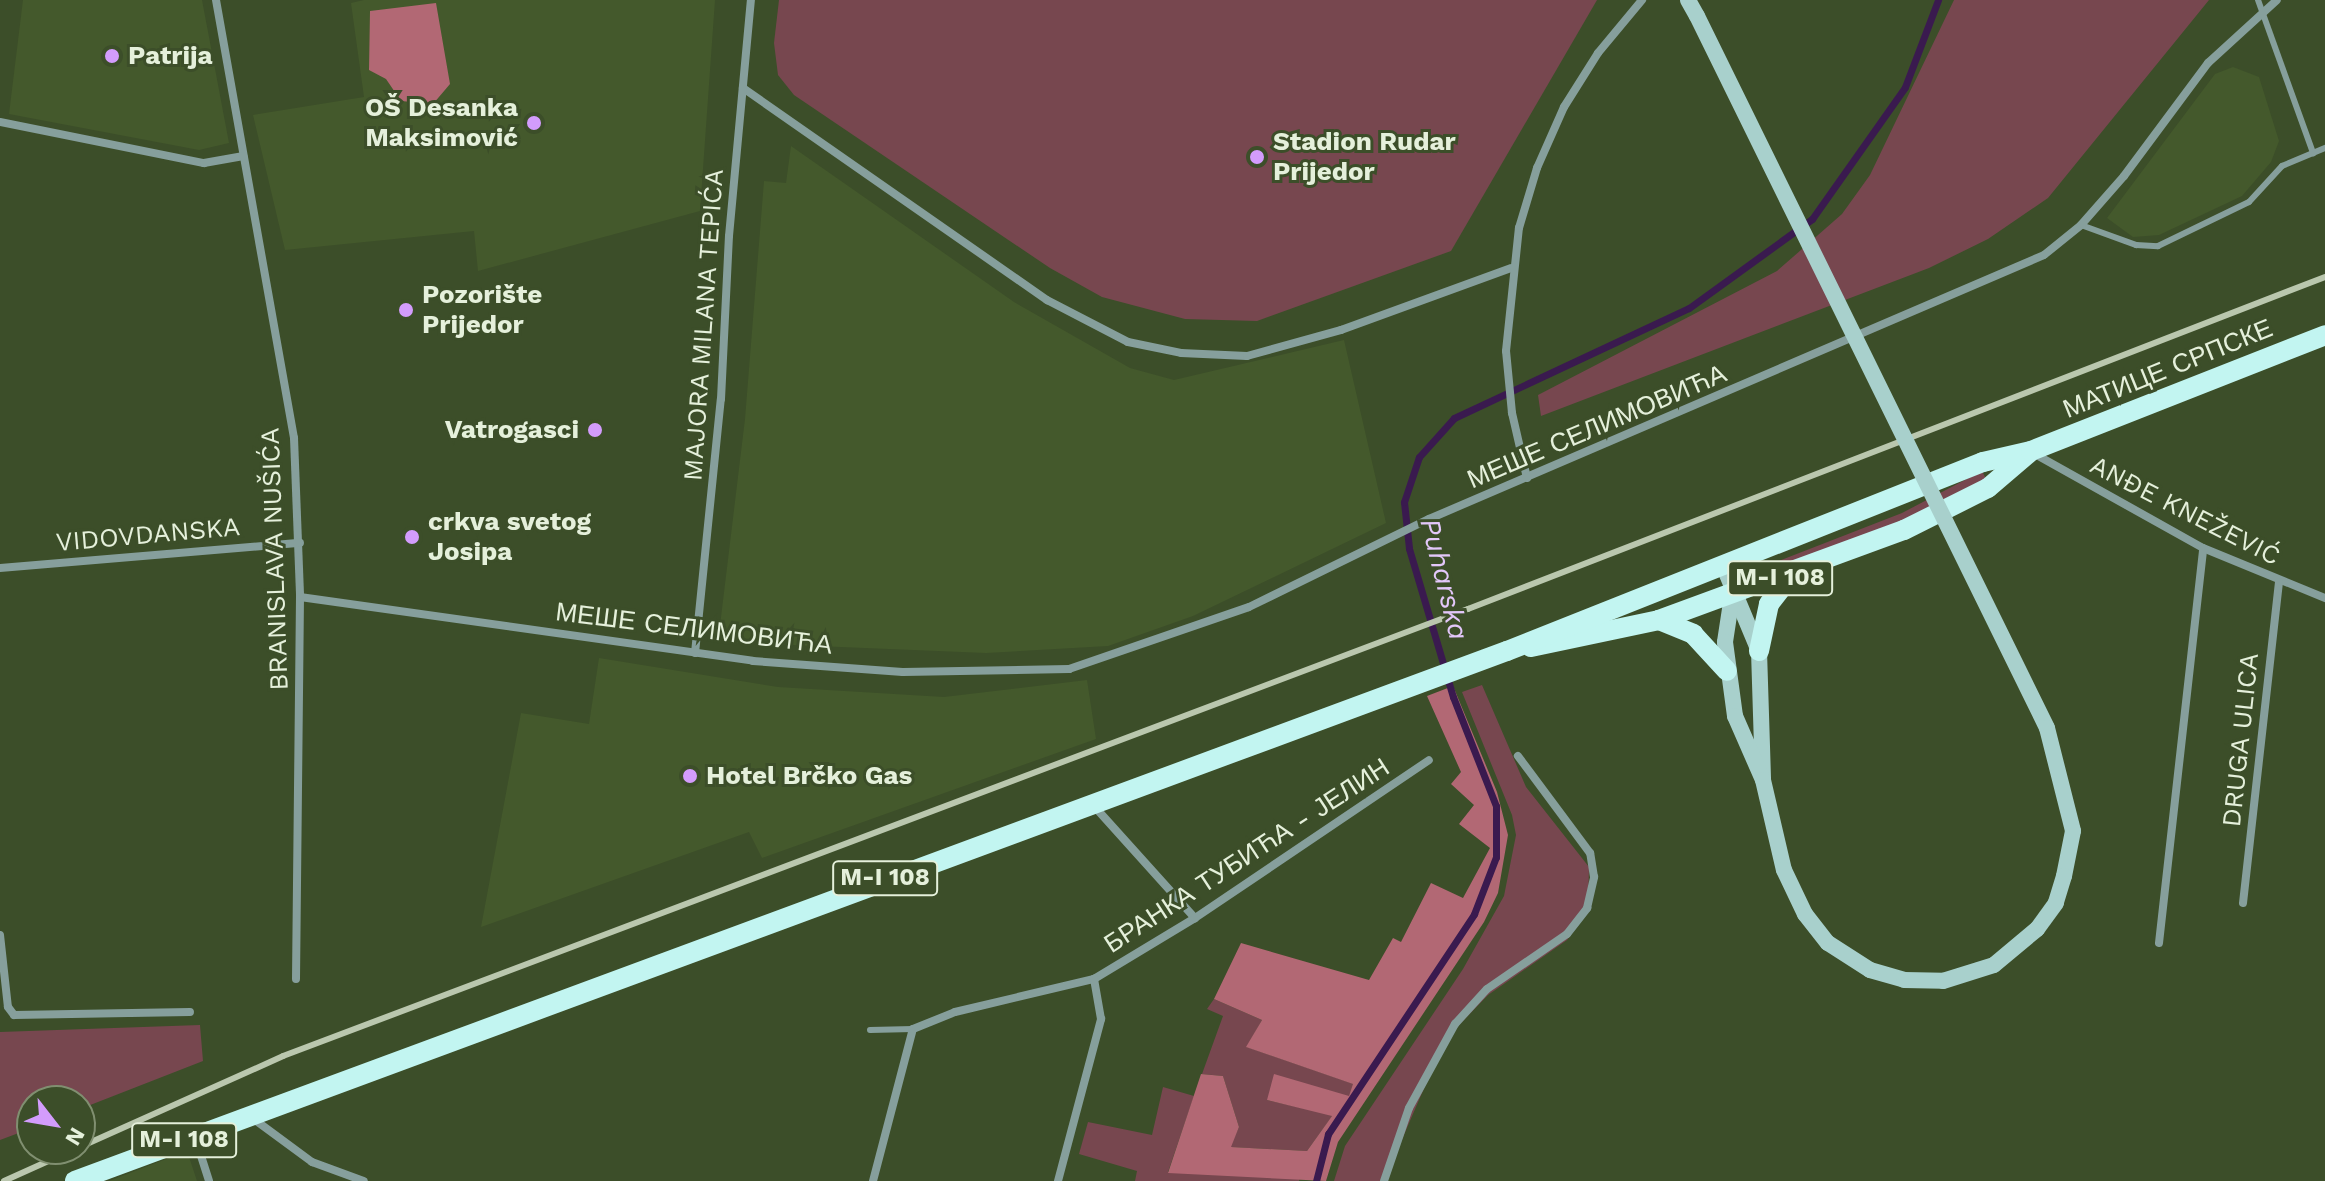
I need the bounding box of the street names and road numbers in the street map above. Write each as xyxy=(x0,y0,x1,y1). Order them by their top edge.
street label: MAJORA MILANA TEPIĆA xyxy=(677,167,731,483)
street label: МАТИЦЕ СРПСКЕ xyxy=(2059,313,2277,425)
street label: МЕШЕ СЕЛИМОВИЋА xyxy=(1463,358,1731,496)
street label: BRANISLAVA NUŠIĆA xyxy=(255,426,295,692)
street label: ANĐE KNEŽEVIĆ xyxy=(2085,450,2285,572)
street label: VIDOVDANSKA xyxy=(55,511,241,559)
road number: M-I 108 xyxy=(1726,558,1834,598)
street label: МЕШЕ СЕЛИМОВИЋА xyxy=(554,597,834,661)
street label: DRUGA ULICA xyxy=(2216,651,2266,829)
street label: БРАНКА ТУБИЋА - ЈЕЛИН xyxy=(1099,752,1395,960)
road number: M-I 108 xyxy=(831,858,939,898)
road number: M-I 108 xyxy=(130,1120,238,1160)

